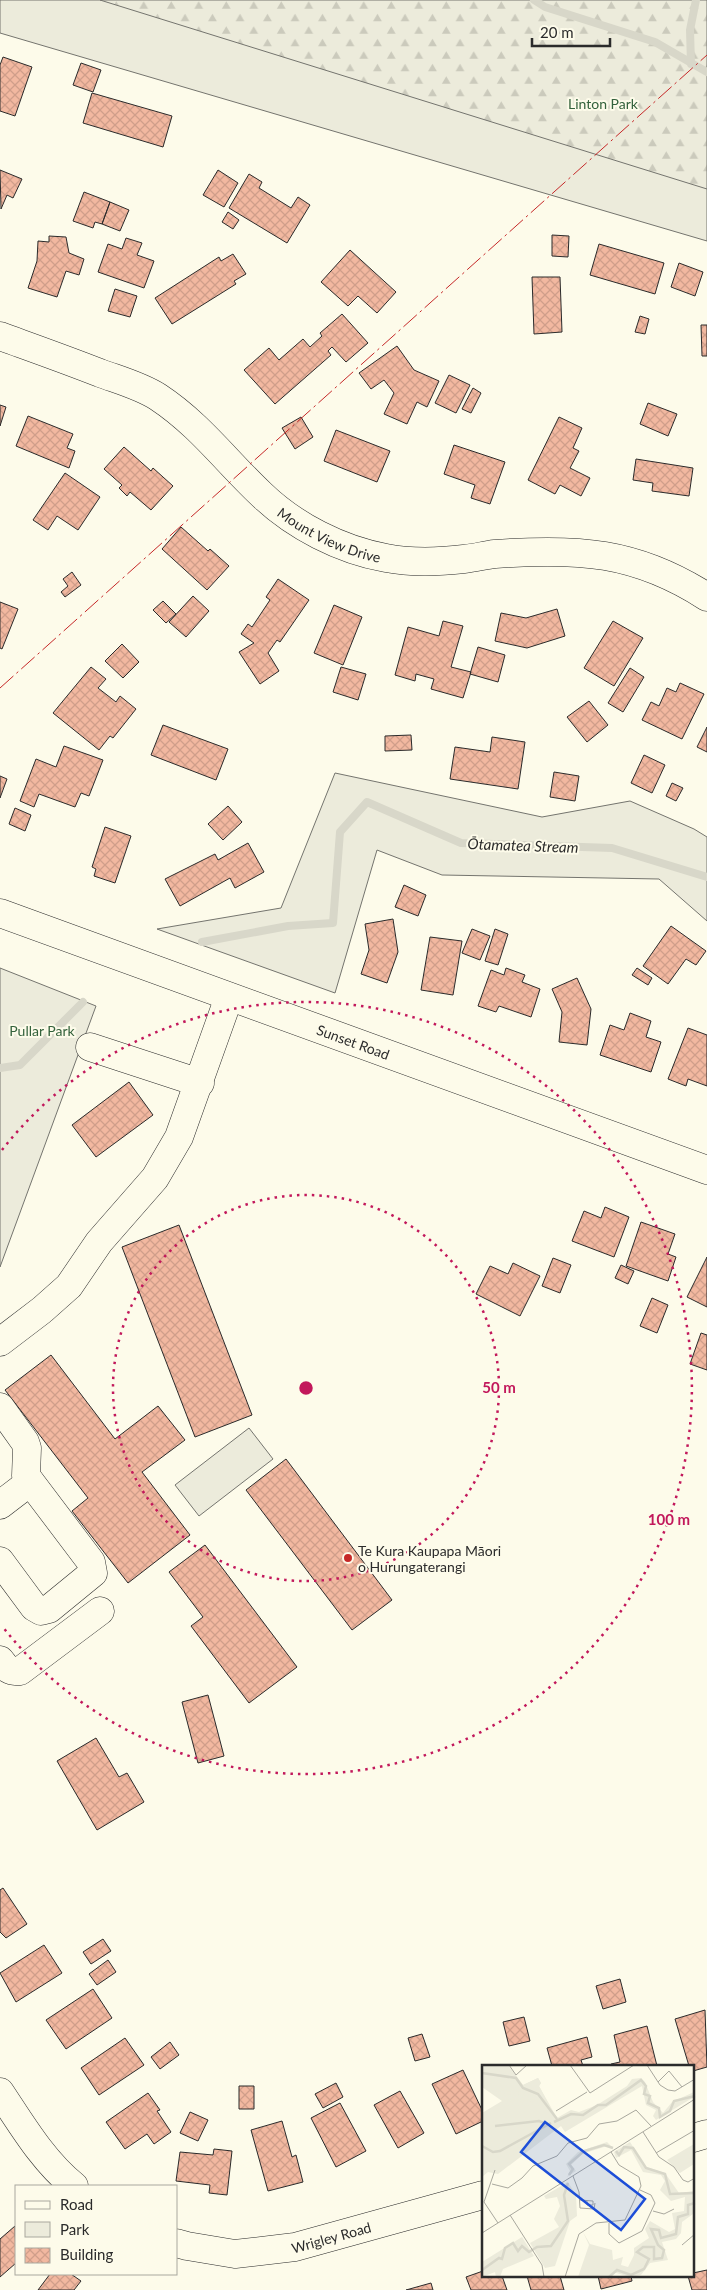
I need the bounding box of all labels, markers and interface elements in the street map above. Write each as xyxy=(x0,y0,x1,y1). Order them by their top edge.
scale bar xyxy=(532,15,610,47)
text: 20 m xyxy=(540,23,574,41)
park label: Linton Park xyxy=(568,95,639,112)
street label: Mount View Drive xyxy=(274,503,383,565)
water label: Ōtamatea Stream xyxy=(467,834,579,856)
street label: Sunset Road xyxy=(315,1020,392,1062)
park label: Pullar Park xyxy=(9,1022,76,1039)
text: 50 m xyxy=(482,1378,516,1396)
centre of rings xyxy=(297,1379,315,1397)
text: 100 m xyxy=(648,1510,690,1528)
place label: Te Kura Kaupapa Māori o Hurungaterangi xyxy=(358,1542,501,1575)
marker: Te Kura Kaupapa Māori o Hurungaterangi xyxy=(342,1552,354,1564)
inset map xyxy=(482,2065,694,2278)
legend xyxy=(15,2185,178,2275)
text: Road xyxy=(60,2195,93,2213)
street label: Wrigley Road xyxy=(290,2218,373,2256)
text: Park xyxy=(60,2220,90,2238)
text: Building xyxy=(60,2245,113,2263)

